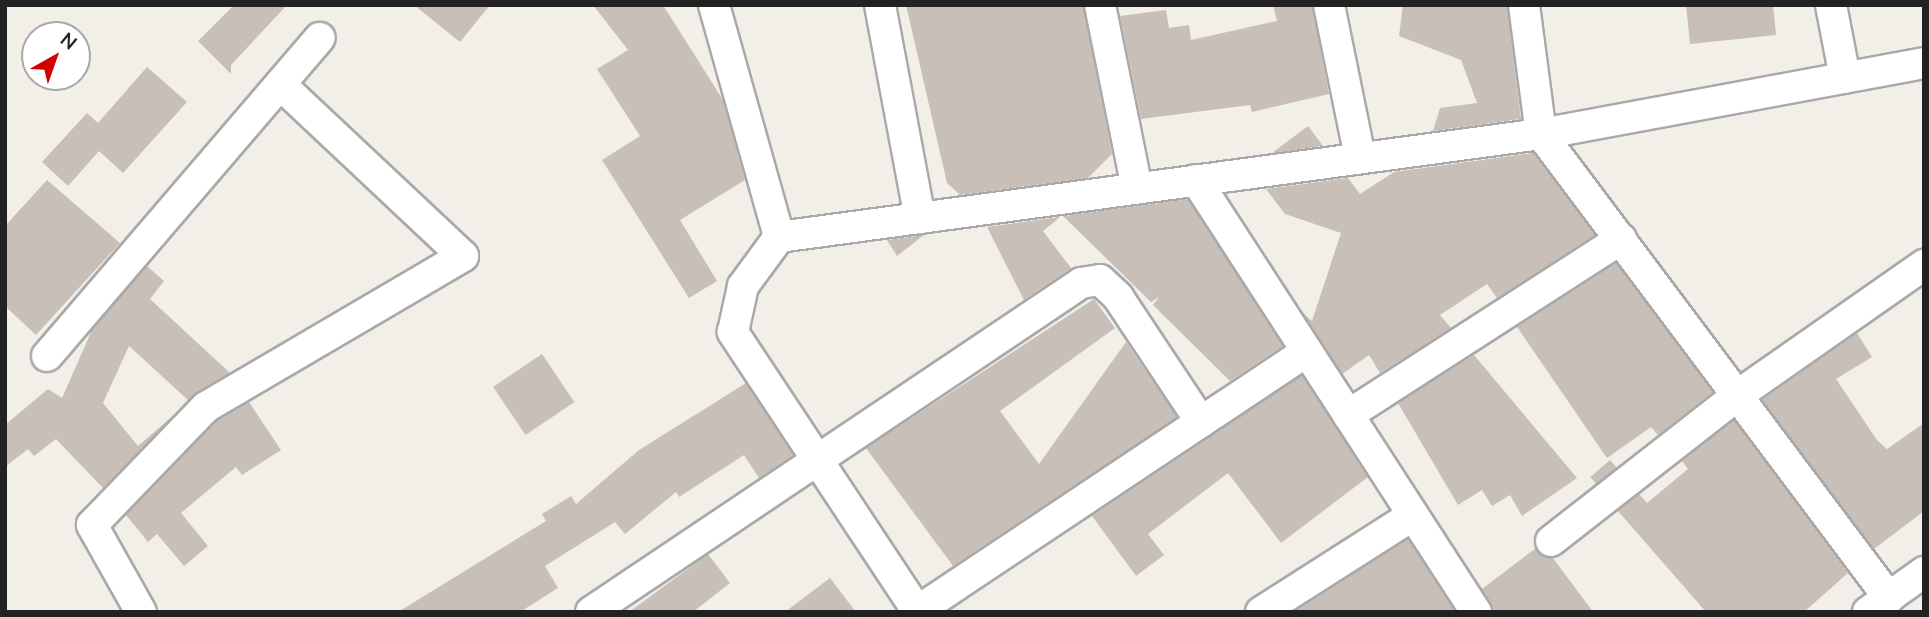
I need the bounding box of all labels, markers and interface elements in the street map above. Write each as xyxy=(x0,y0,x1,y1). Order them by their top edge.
north arrow xyxy=(21,21,91,91)
text: N xyxy=(54,27,82,56)

